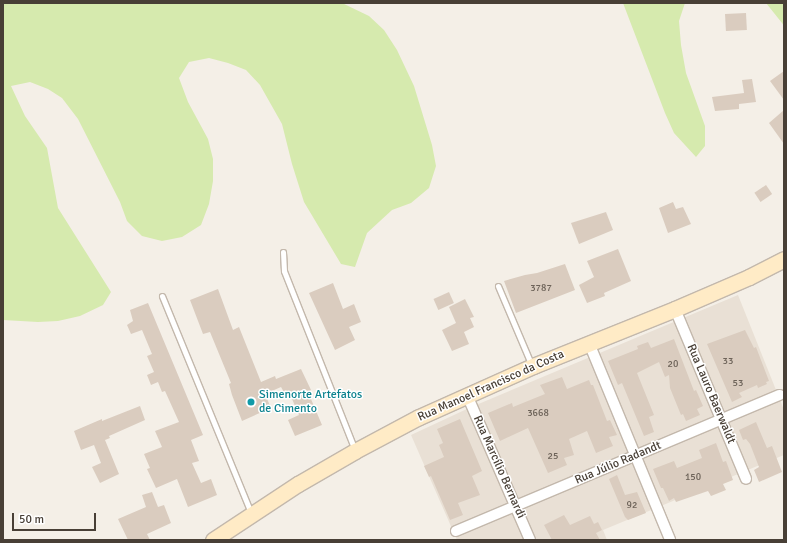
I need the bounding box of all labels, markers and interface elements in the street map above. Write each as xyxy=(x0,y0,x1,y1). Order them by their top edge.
house number: 3787 xyxy=(530,283,552,295)
street label: Rua Lauro Baerwaldt xyxy=(684,342,738,446)
street label: Rua Manoel Francisco da Costa xyxy=(416,347,566,425)
house number: 33 xyxy=(723,356,733,368)
house number: 20 xyxy=(668,359,678,371)
house number: 53 xyxy=(733,378,743,390)
place label: Simenorte Artefatos de Cimento xyxy=(259,388,362,416)
marker: Simenorte Artefatos de Cimento xyxy=(246,397,256,407)
house number: 3668 xyxy=(527,408,549,420)
street label: Rua Marcílio Bernardi xyxy=(470,413,528,521)
street label: Rua Júlio Radandt xyxy=(573,438,663,488)
house number: 25 xyxy=(548,451,558,463)
house number: 150 xyxy=(685,472,701,484)
house number: 92 xyxy=(627,500,637,512)
scale bar xyxy=(14,505,98,531)
text: 50 m xyxy=(19,512,44,527)

